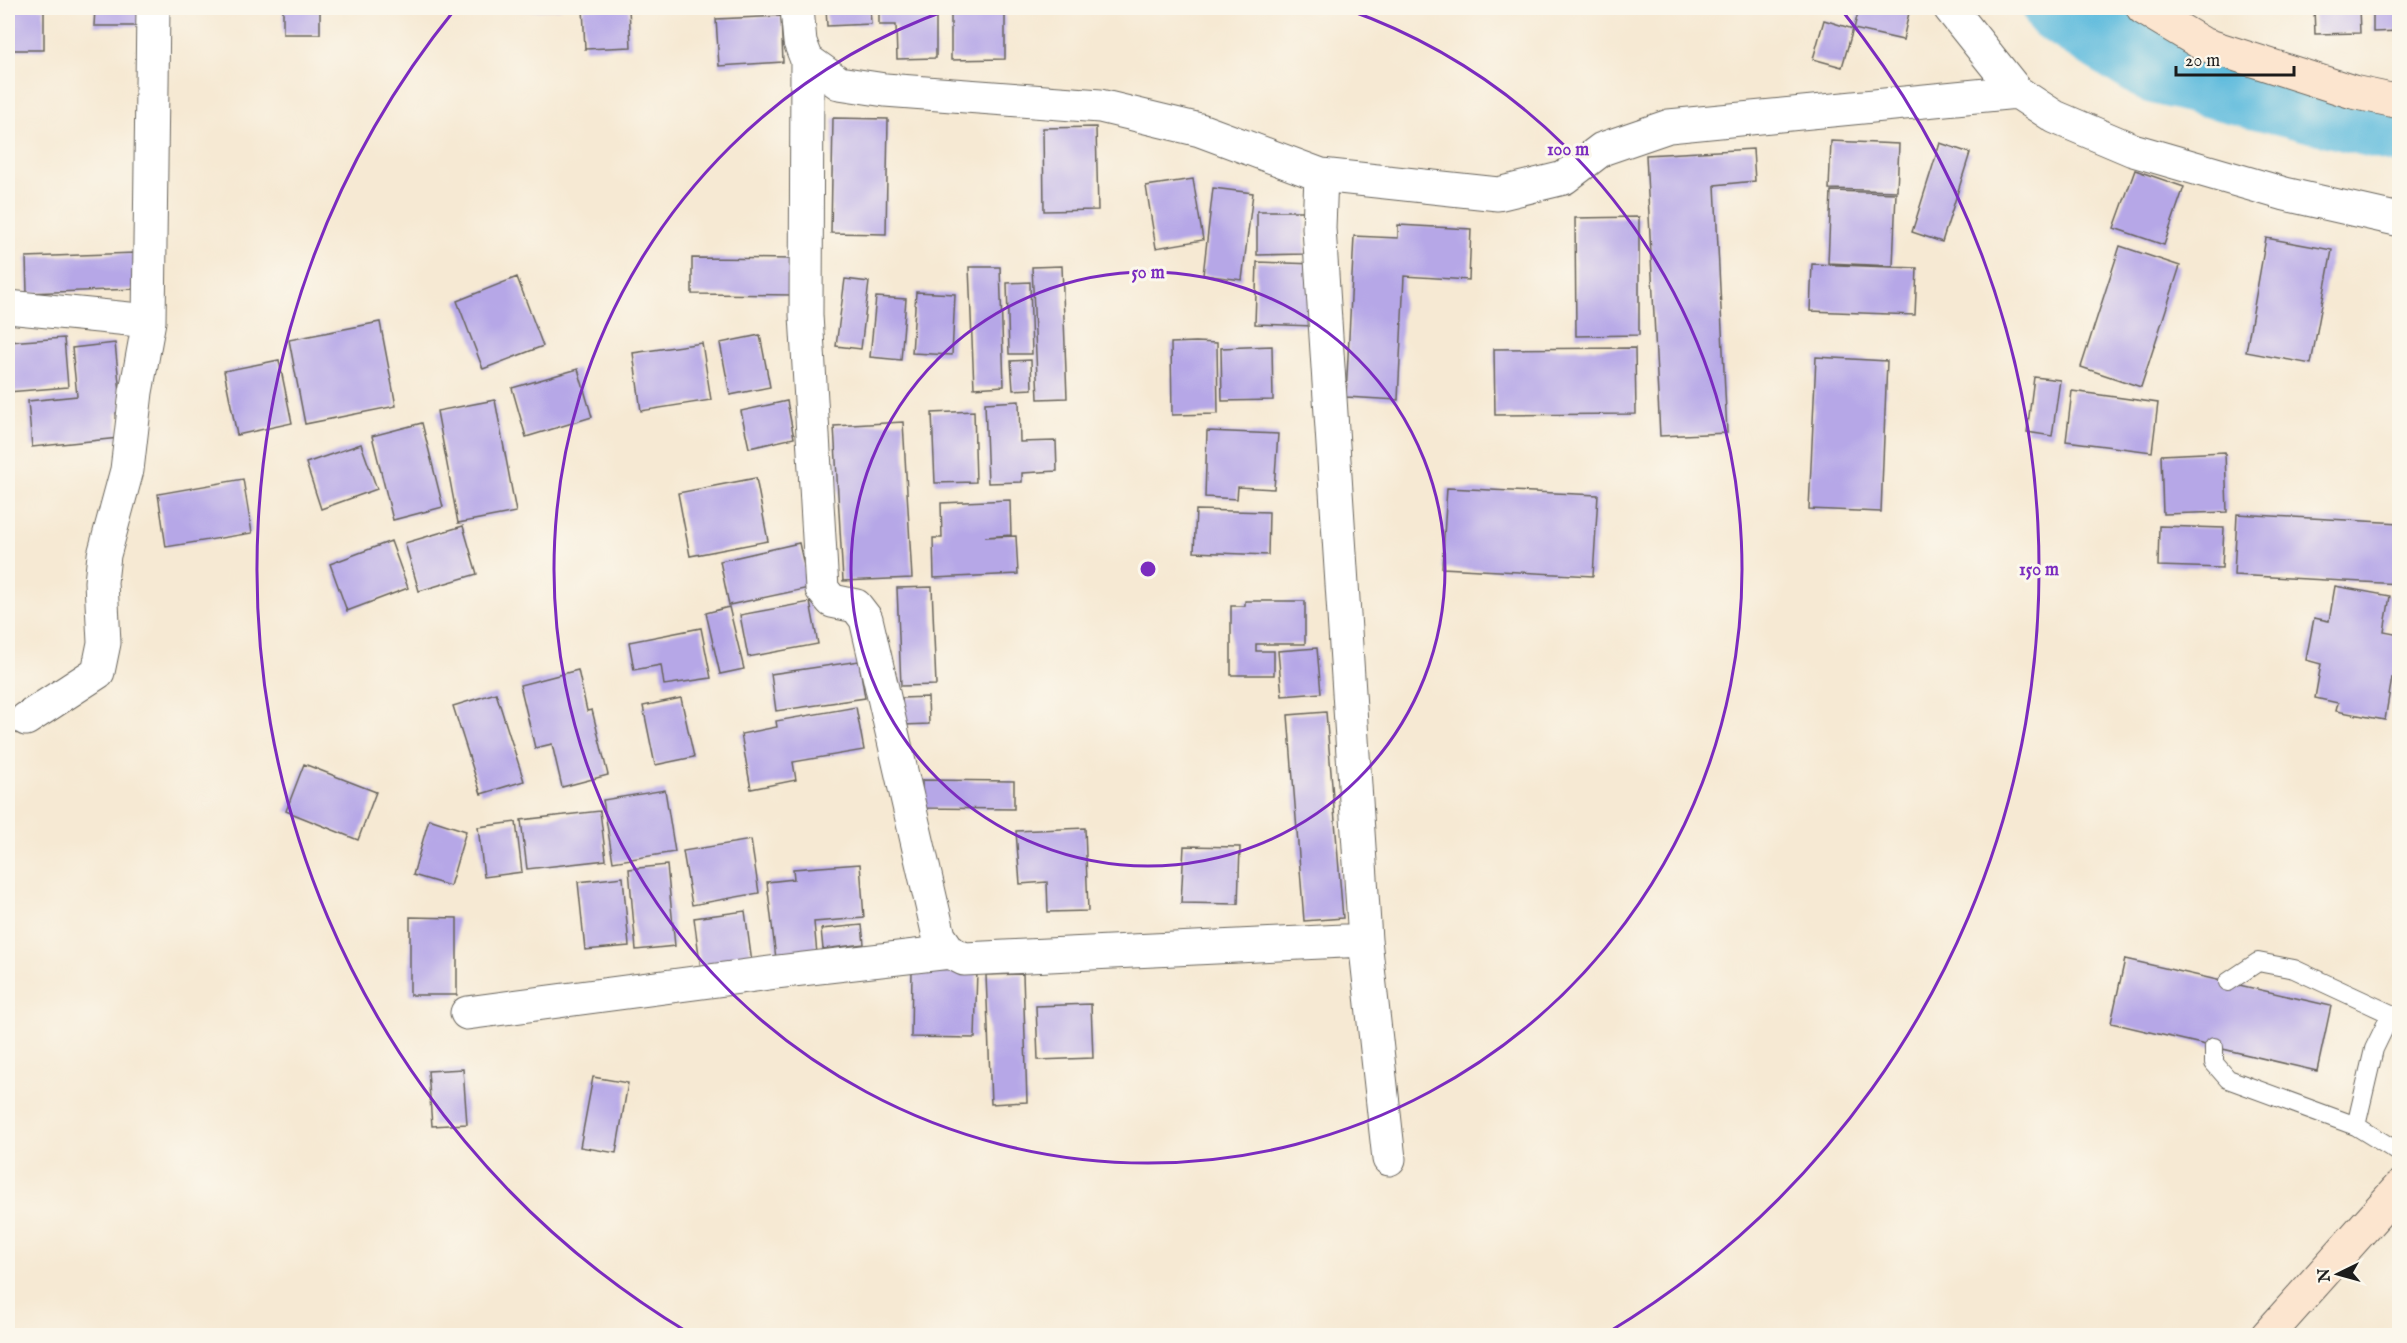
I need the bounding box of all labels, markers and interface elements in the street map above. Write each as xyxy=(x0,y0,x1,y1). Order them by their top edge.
scale bar xyxy=(2176,39,2294,77)
text: 20 m xyxy=(2185,50,2220,73)
text: 100 m xyxy=(1547,139,1589,162)
text: 50 m xyxy=(1131,262,1165,285)
centre of rings xyxy=(1138,559,1158,579)
text: 150 m xyxy=(2019,559,2059,582)
north arrow xyxy=(2308,1244,2368,1304)
text: N xyxy=(2314,1267,2336,1284)

